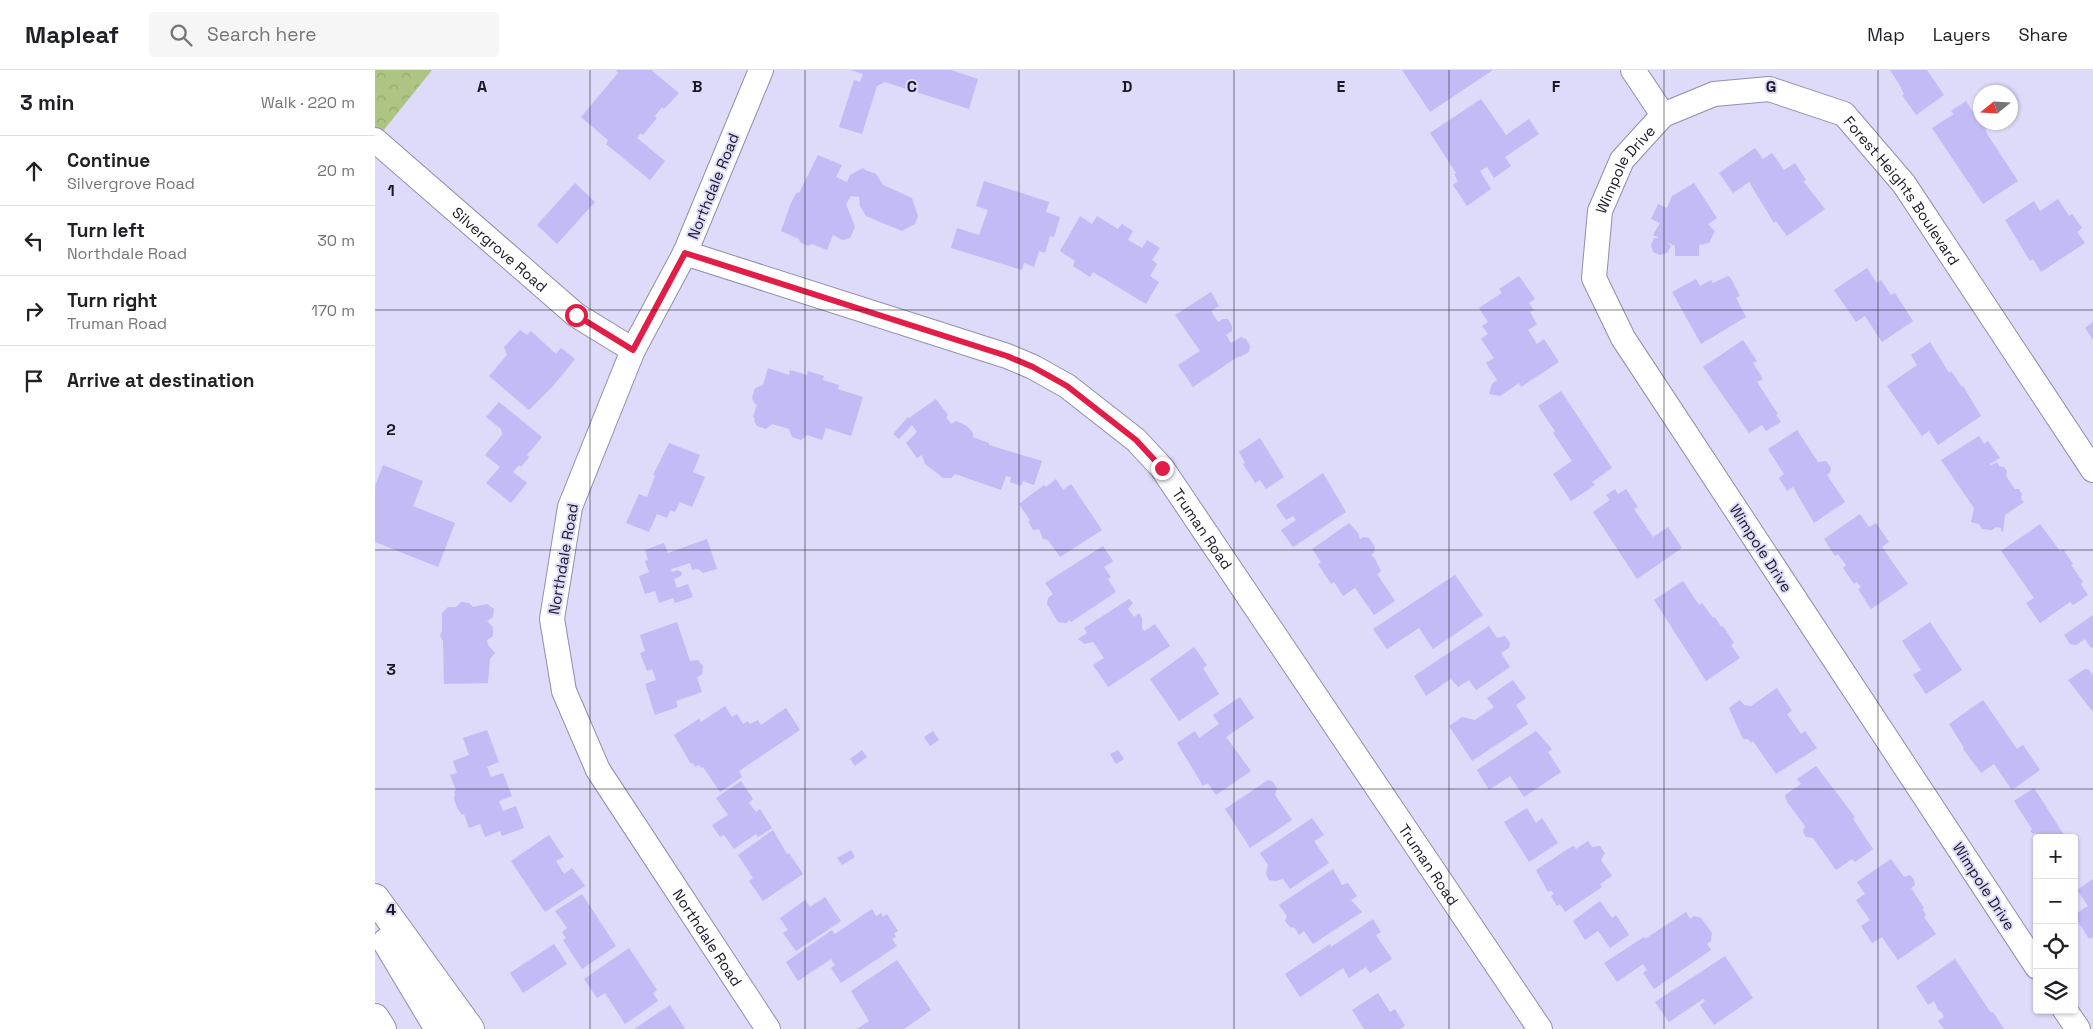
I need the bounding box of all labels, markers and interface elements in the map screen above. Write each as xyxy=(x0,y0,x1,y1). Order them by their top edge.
search box xyxy=(149,12,499,57)
text: Mapleaf xyxy=(25,19,119,50)
icon: search xyxy=(167,21,195,49)
text: Search here xyxy=(207,22,317,47)
text: Map xyxy=(1867,23,1905,46)
text: Layers xyxy=(1933,23,1990,46)
text: Share xyxy=(2018,23,2068,46)
text: A xyxy=(477,76,487,97)
text: B xyxy=(692,76,702,97)
text: C xyxy=(907,76,917,97)
text: D xyxy=(1122,76,1132,97)
text: E xyxy=(1337,76,1346,97)
text: F xyxy=(1552,76,1561,97)
text: G xyxy=(1766,76,1776,97)
north arrow xyxy=(1973,85,2018,130)
text: 3 min xyxy=(20,89,75,116)
text: Walk · 220 m xyxy=(261,92,355,113)
street label: Forest Heights Boulevard xyxy=(1840,112,1964,269)
street label: Wimpole Drive xyxy=(1591,121,1659,216)
street label: Northdale Road xyxy=(683,130,743,242)
text: Continue xyxy=(67,148,150,173)
icon: ahead xyxy=(20,157,48,185)
text: 20 m xyxy=(317,160,355,181)
text: Silvergrove Road xyxy=(67,173,195,194)
text: 1 xyxy=(387,180,395,201)
street label: Silvergrove Road xyxy=(449,202,552,296)
text: Turn left xyxy=(67,218,145,243)
icon: left xyxy=(20,227,48,255)
text: 30 m xyxy=(317,230,355,251)
text: Northdale Road xyxy=(67,243,187,264)
text: Turn right xyxy=(67,288,157,313)
icon: right xyxy=(20,297,48,325)
text: 170 m xyxy=(311,300,355,321)
route start xyxy=(565,304,588,327)
text: Truman Road xyxy=(67,313,167,334)
icon: arrive xyxy=(20,367,48,395)
text: Arrive at destination xyxy=(67,368,255,393)
text: 2 xyxy=(386,419,396,440)
route end xyxy=(1151,457,1174,480)
street label: Truman Road xyxy=(1169,484,1237,573)
street label: Wimpole Drive xyxy=(1726,500,1797,596)
street label: Northdale Road xyxy=(544,502,582,616)
text: 3 xyxy=(386,659,396,680)
street label: Truman Road xyxy=(1395,820,1463,909)
map controls xyxy=(2033,834,2078,1014)
button: + xyxy=(2033,834,2078,879)
street label: Wimpole Drive xyxy=(1949,838,2020,934)
button: − xyxy=(2033,879,2078,924)
street label: Northdale Road xyxy=(669,885,747,990)
text: 4 xyxy=(386,899,396,920)
button: locate xyxy=(2033,924,2078,969)
button: layers xyxy=(2033,969,2078,1014)

